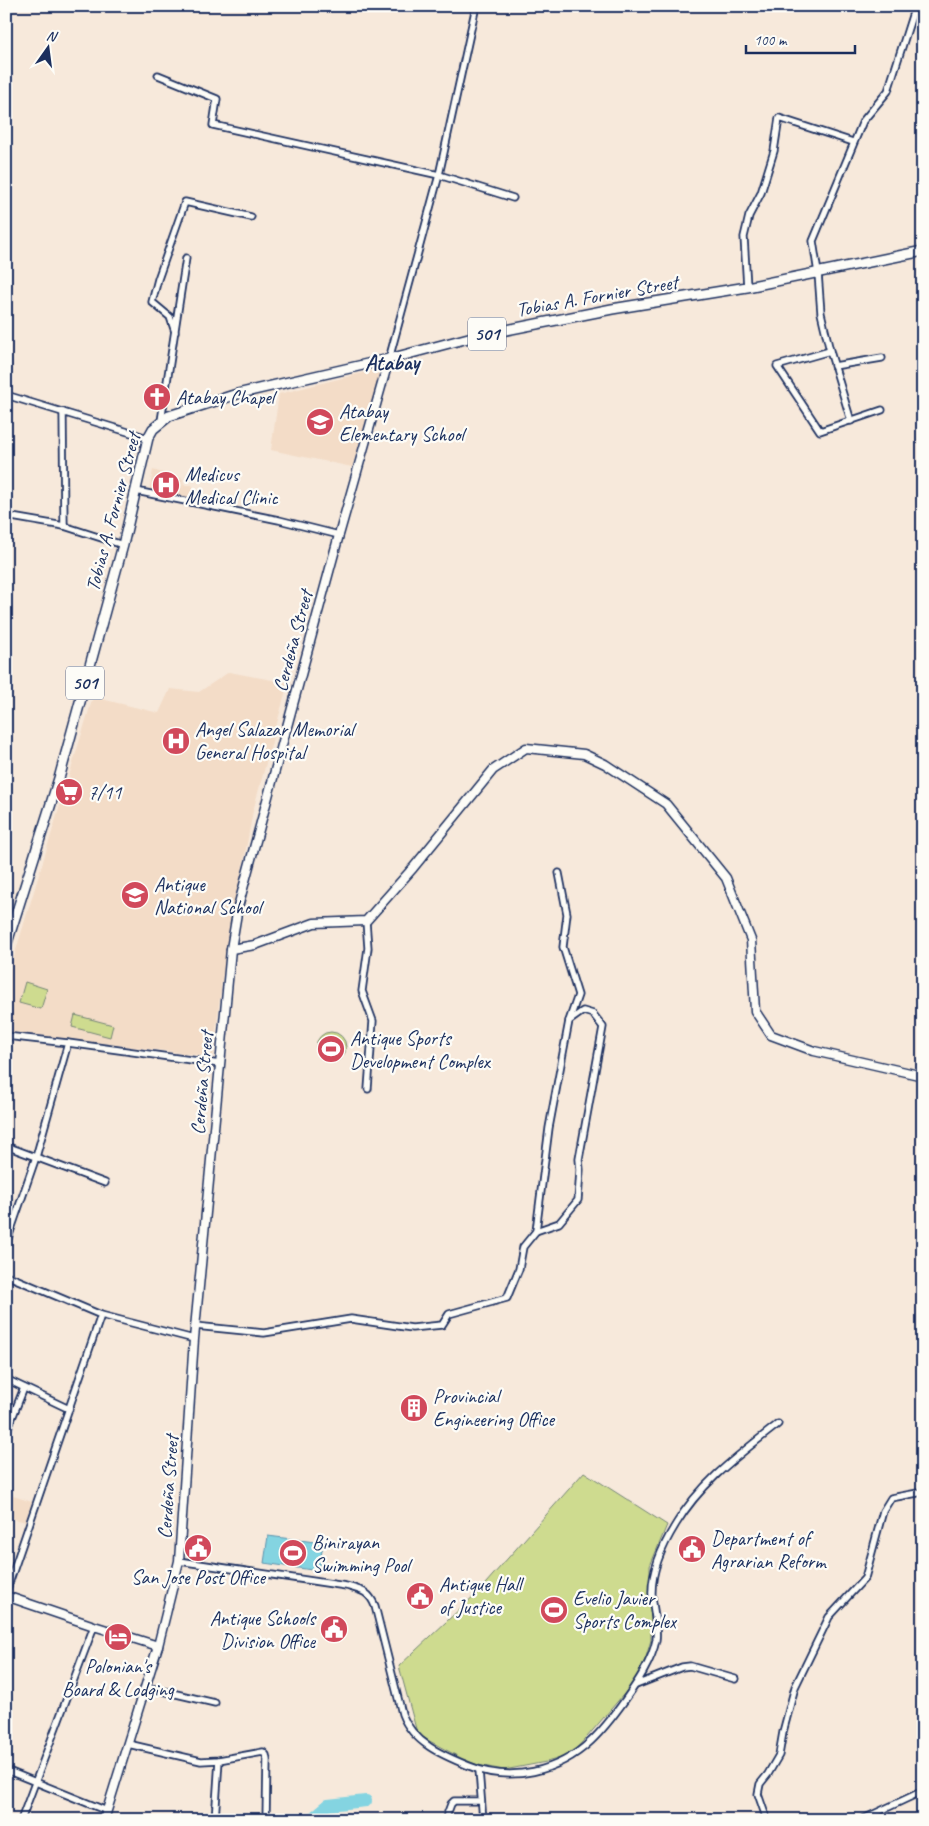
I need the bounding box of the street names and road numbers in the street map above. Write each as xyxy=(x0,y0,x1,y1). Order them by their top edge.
street label: Tobias A. Fornier Street xyxy=(514,269,683,322)
road number: 501 xyxy=(468,318,506,350)
street label: Tobias A. Fornier Street xyxy=(80,427,147,594)
street label: Cerdeña Street xyxy=(268,584,319,694)
road number: 501 xyxy=(66,666,104,700)
street label: Cerdeña Street xyxy=(185,1027,219,1136)
street label: Cerdeña Street xyxy=(152,1431,184,1540)

